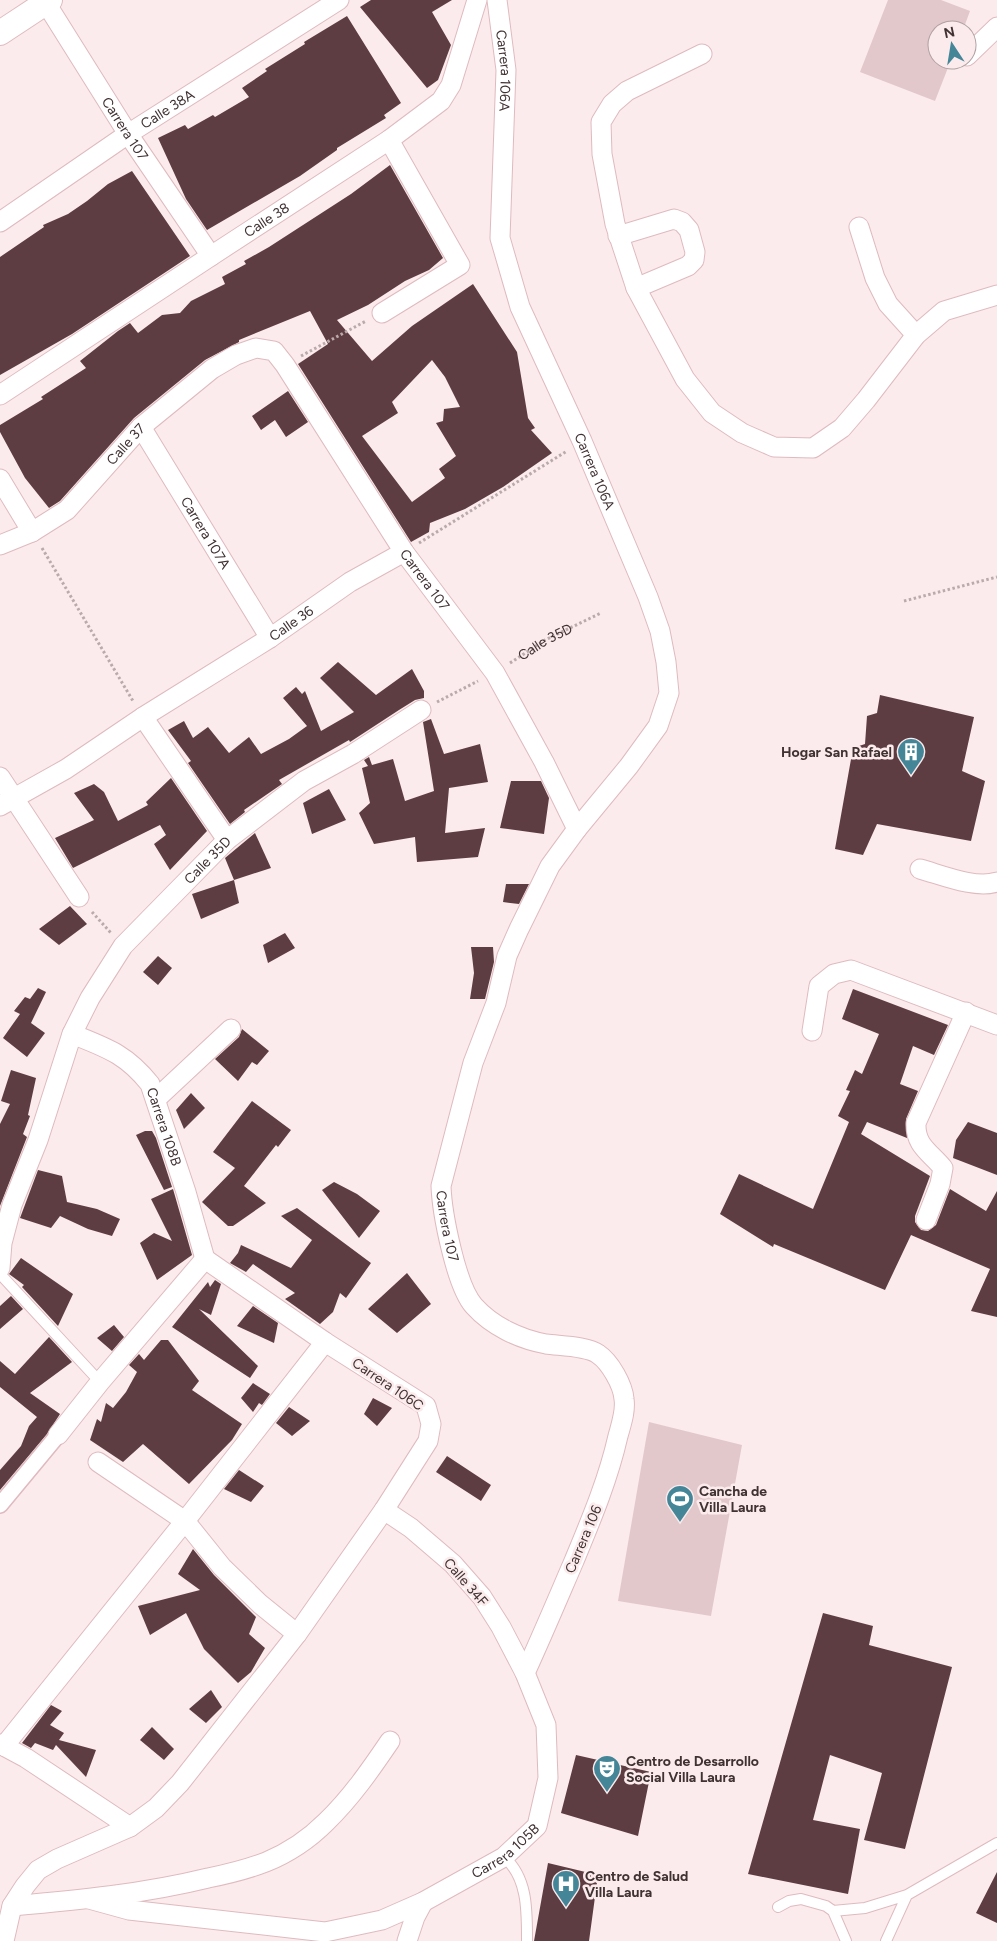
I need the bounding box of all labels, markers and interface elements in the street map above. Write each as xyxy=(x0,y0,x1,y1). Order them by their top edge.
north arrow xyxy=(927,20,977,70)
text: N xyxy=(942,23,956,42)
street label: Carrera 106A xyxy=(492,29,514,112)
street label: Calle 38A xyxy=(138,86,198,133)
street label: Carrera 107 xyxy=(98,94,152,164)
street label: Calle 38 xyxy=(241,199,293,241)
street label: Calle 37 xyxy=(103,420,149,469)
street label: Carrera 106A xyxy=(570,430,618,513)
street label: Carrera 107A xyxy=(177,494,234,573)
street label: Carrera 107 xyxy=(396,546,453,614)
street label: Calle 36 xyxy=(266,602,317,645)
street label: Calle 35D xyxy=(515,620,575,664)
building icon: Hogar San Rafael xyxy=(896,737,926,776)
place label: Hogar San Rafael xyxy=(781,744,892,761)
street label: Calle 35D xyxy=(181,833,235,888)
street label: Carrera 108B xyxy=(143,1085,185,1168)
street label: Carrera 107 xyxy=(432,1190,462,1264)
street label: Carrera 106C xyxy=(349,1354,427,1415)
place label: Cancha de Villa Laura xyxy=(699,1483,767,1516)
sports icon: Cancha de Villa Laura xyxy=(665,1484,695,1523)
street label: Carrera 106 xyxy=(561,1503,605,1576)
street label: Calle 34F xyxy=(440,1555,491,1610)
place label: Centro de Desarrollo Social Villa Laura xyxy=(626,1753,759,1786)
theatre icon: Centro de Desarrollo Social Villa Laura xyxy=(592,1754,622,1793)
street label: Carrera 105B xyxy=(469,1820,543,1882)
place label: Centro de Salud Villa Laura xyxy=(585,1868,688,1901)
hospital icon: Centro de Salud Villa Laura xyxy=(551,1869,581,1908)

